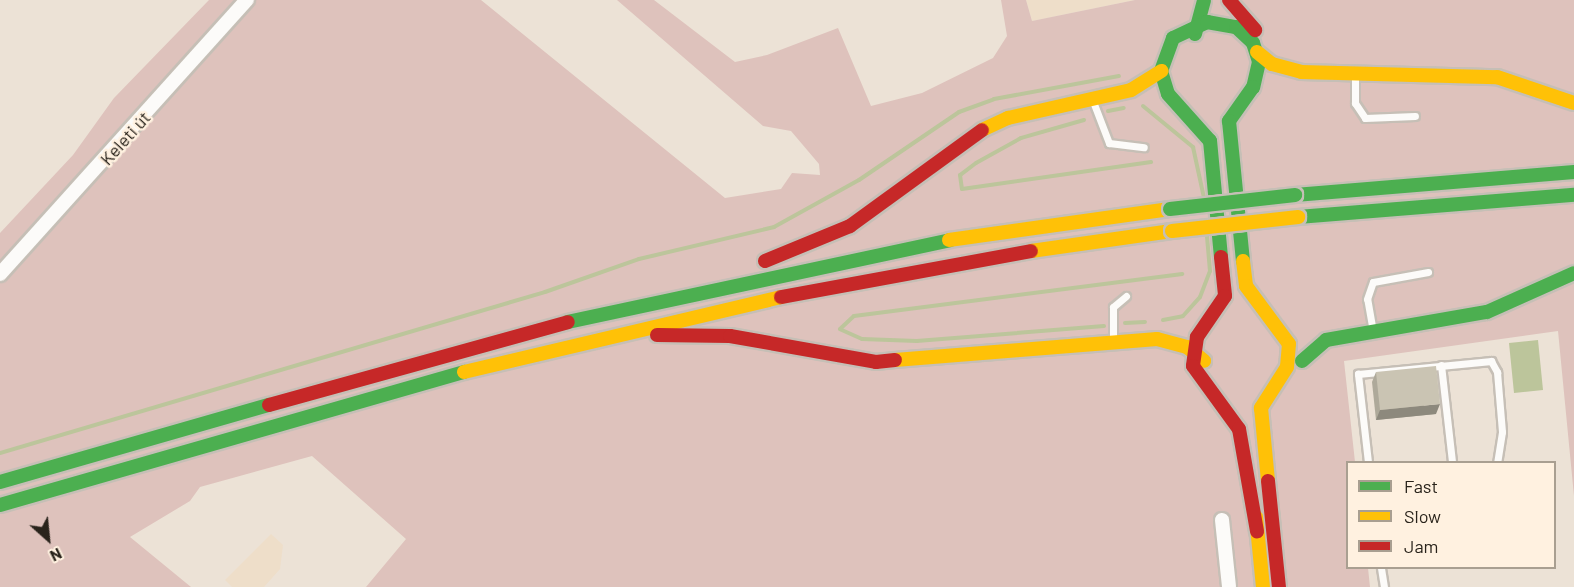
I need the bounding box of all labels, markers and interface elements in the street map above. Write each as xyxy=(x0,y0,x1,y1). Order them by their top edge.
street label: Keleti út xyxy=(95,107,155,169)
legend xyxy=(1346,461,1556,569)
text: Fast xyxy=(1404,475,1438,497)
text: Slow xyxy=(1404,505,1441,527)
north arrow xyxy=(18,509,78,569)
text: Jam xyxy=(1404,535,1438,557)
text: N xyxy=(47,545,65,566)

